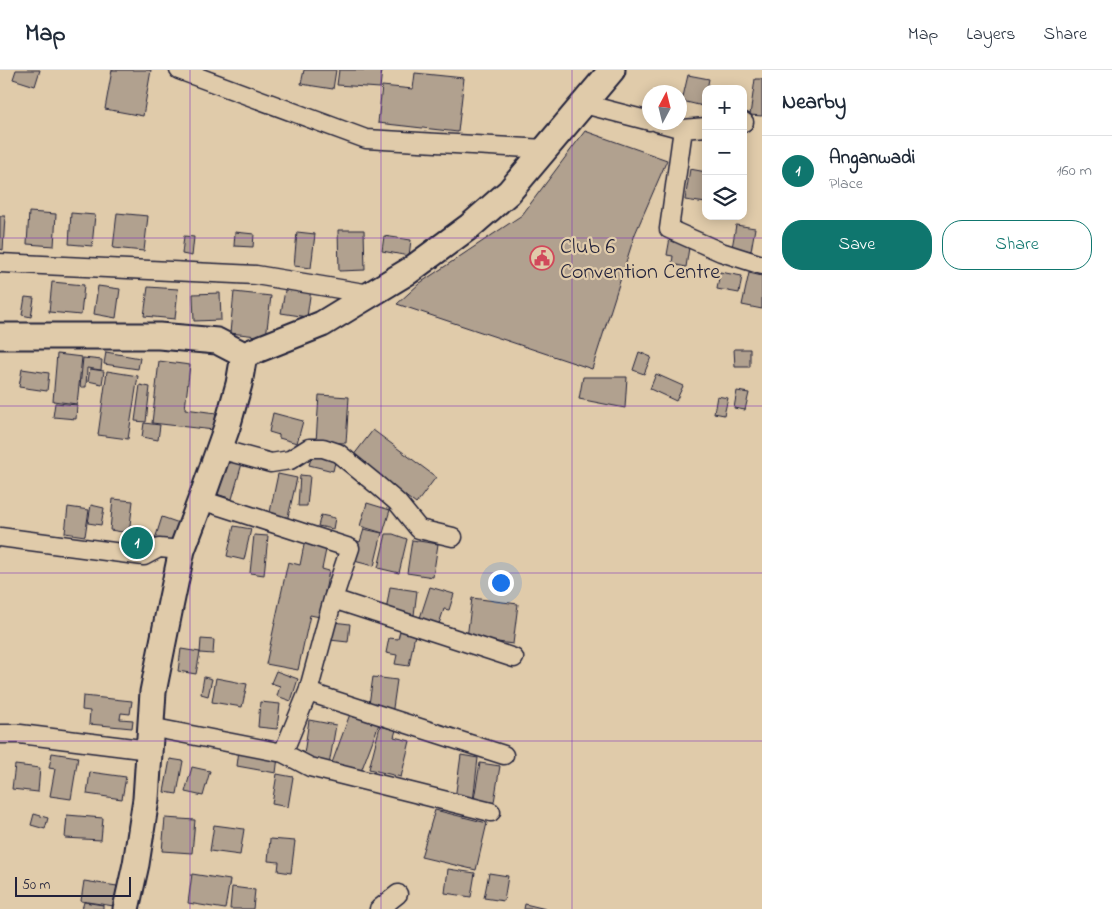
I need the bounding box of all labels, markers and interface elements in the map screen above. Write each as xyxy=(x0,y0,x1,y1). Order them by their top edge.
text: Map xyxy=(25,17,66,52)
text: Map xyxy=(908,22,938,48)
text: Layers xyxy=(966,22,1016,48)
text: Share xyxy=(1044,22,1087,48)
north arrow xyxy=(642,85,687,130)
map controls xyxy=(702,85,747,220)
button: + xyxy=(702,85,747,130)
text: Nearby xyxy=(782,88,846,118)
button: − xyxy=(702,130,747,175)
text: Anganwadi xyxy=(829,145,915,172)
text: 1 xyxy=(795,159,801,183)
text: 160 m xyxy=(1057,159,1092,183)
text: Place xyxy=(829,172,863,196)
button: layers xyxy=(702,175,747,220)
button: Save xyxy=(782,220,932,270)
button: Share xyxy=(942,220,1092,270)
place label: Club 6 Convention Centre xyxy=(560,232,720,289)
public building icon: Club 6 Convention Centre xyxy=(529,245,555,271)
pin: 1 xyxy=(121,524,153,562)
your location xyxy=(488,570,514,596)
scale bar xyxy=(15,874,131,897)
text: 50 m xyxy=(22,875,50,896)

